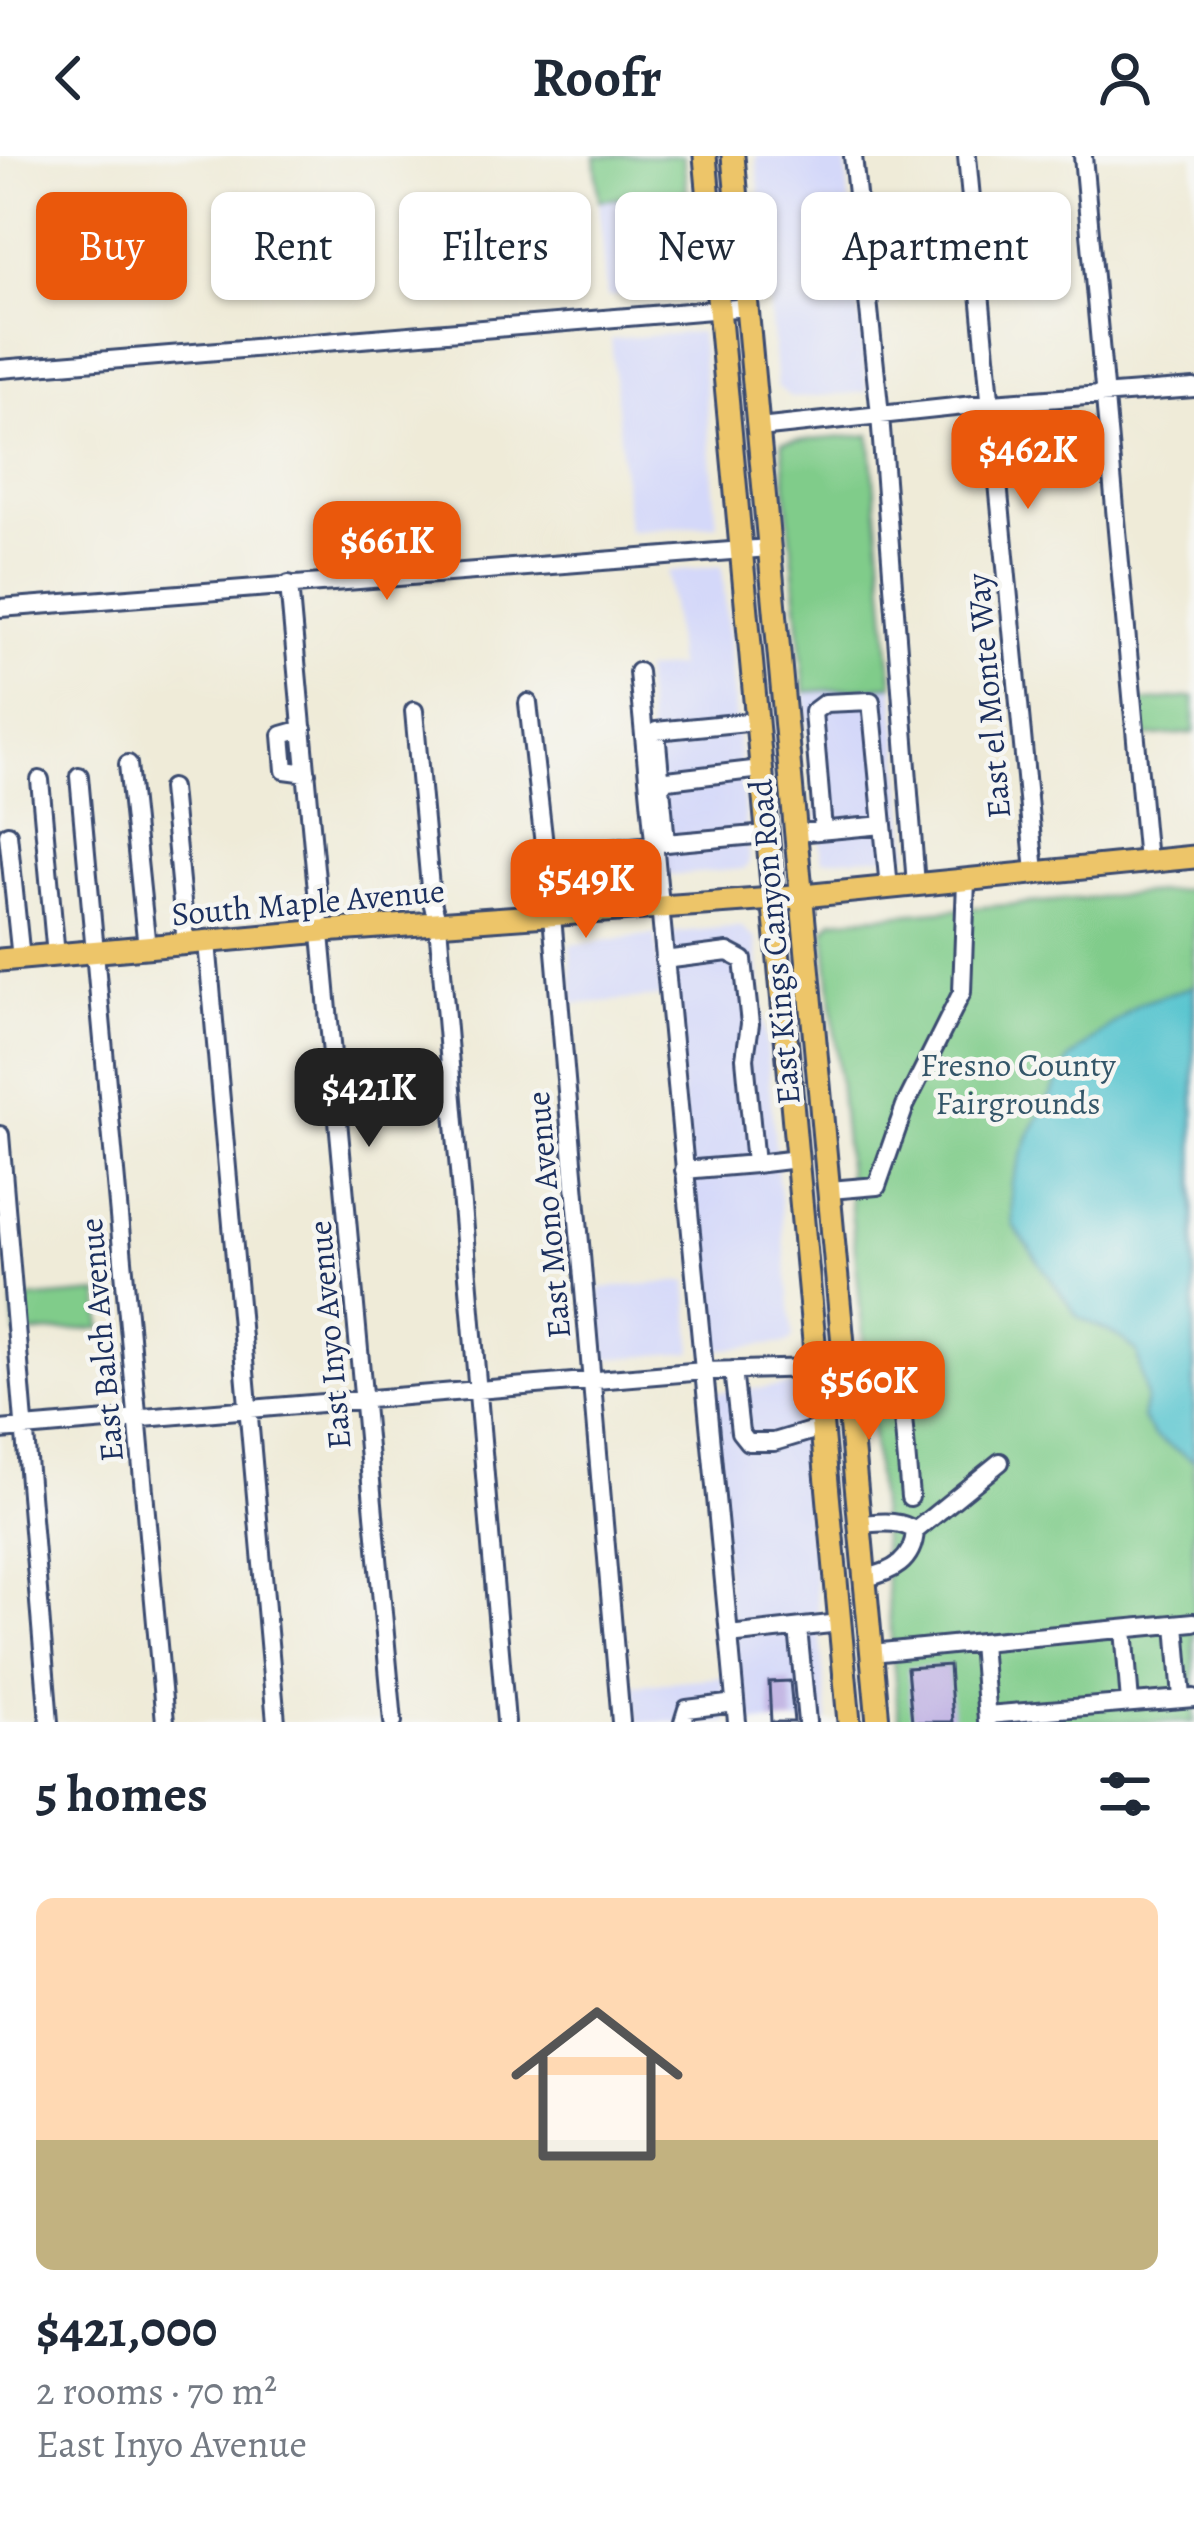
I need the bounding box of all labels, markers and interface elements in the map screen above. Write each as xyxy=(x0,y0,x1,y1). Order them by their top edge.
text: Roofr xyxy=(532,41,662,115)
icon: back xyxy=(36,45,102,111)
icon: person xyxy=(1092,45,1158,111)
chip: Buy xyxy=(36,192,187,300)
chip: Rent xyxy=(211,192,375,300)
chip: Filters xyxy=(399,192,591,300)
chip: New xyxy=(615,192,777,300)
chip: Apartment xyxy=(801,192,1071,300)
pin: $462K xyxy=(944,410,1112,512)
text: $462K xyxy=(978,422,1078,475)
pin: $661K xyxy=(303,501,471,603)
text: $661K xyxy=(340,513,434,566)
street label: East el Monte Way xyxy=(955,571,1021,820)
street label: East Kings Canyon Road xyxy=(737,777,811,1107)
pin: $549K xyxy=(502,839,670,941)
text: $549K xyxy=(538,851,634,904)
street label: South Maple Avenue xyxy=(169,868,447,936)
park label: Fresno County Fairgrounds xyxy=(920,1042,1116,1125)
pin: $421K xyxy=(285,1048,453,1150)
text: $421K xyxy=(322,1060,416,1113)
street label: East Mono Avenue xyxy=(515,1090,581,1340)
street label: East Balch Avenue xyxy=(68,1216,134,1464)
street label: East Inyo Avenue xyxy=(297,1219,361,1451)
pin: $560K xyxy=(785,1341,953,1443)
text: $560K xyxy=(820,1353,918,1406)
text: 5 homes xyxy=(36,1759,208,1829)
icon: filters xyxy=(1092,1761,1158,1827)
icon: home xyxy=(489,1976,705,2192)
text: $421,000 xyxy=(36,2294,217,2364)
text: 2 rooms · 70 m² xyxy=(36,2364,277,2417)
text: East Inyo Avenue xyxy=(36,2417,307,2470)

